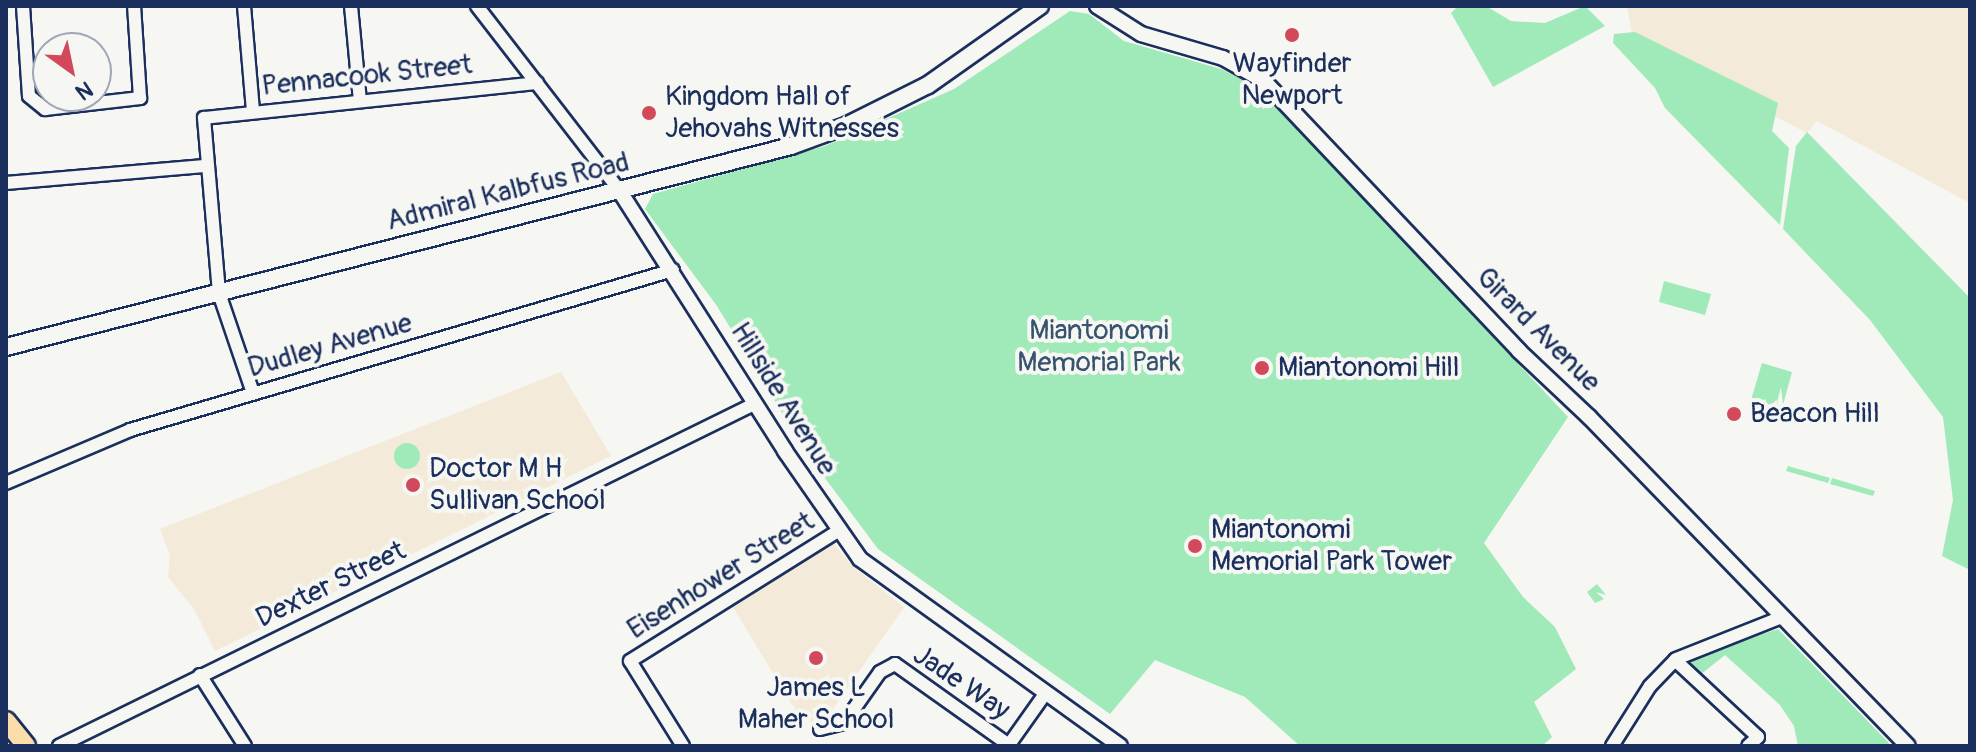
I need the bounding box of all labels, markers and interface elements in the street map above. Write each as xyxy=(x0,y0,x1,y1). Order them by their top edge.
marker: Wayfinder Newport xyxy=(1283,26,1301,44)
north arrow xyxy=(32,32,112,112)
place label: Wayfinder Newport xyxy=(1233,47,1351,113)
street label: Pennacook Street xyxy=(260,48,474,104)
text: N xyxy=(70,75,98,106)
place label: Kingdom Hall of Jehovahs Witnesses xyxy=(665,80,899,146)
marker: Kingdom Hall of Jehovahs Witnesses xyxy=(640,104,658,122)
street label: Admiral Kalbfus Road xyxy=(383,146,633,238)
street label: Girard Avenue xyxy=(1469,261,1607,399)
street label: Dudley Avenue xyxy=(244,307,416,385)
park label: Miantonomi Memorial Park xyxy=(1017,314,1181,380)
street label: Hillside Avenue xyxy=(723,317,843,481)
place label: Miantonomi Hill xyxy=(1278,351,1459,385)
marker: Miantonomi Hill xyxy=(1253,359,1271,377)
place label: Beacon Hill xyxy=(1750,397,1880,431)
marker: Beacon Hill xyxy=(1725,405,1743,423)
place label: Doctor M H Sullivan School xyxy=(429,452,606,518)
marker: Doctor M H Sullivan School xyxy=(404,476,422,494)
street label: Eisenhower Street xyxy=(621,505,821,647)
place label: Miantonomi Memorial Park Tower xyxy=(1211,513,1452,579)
street label: Dexter Street xyxy=(251,534,411,636)
marker: Miantonomi Memorial Park Tower xyxy=(1186,537,1204,555)
street label: Jade Way xyxy=(906,639,1016,727)
marker: James L Maher School xyxy=(807,649,825,667)
place label: James L Maher School xyxy=(738,671,894,737)

